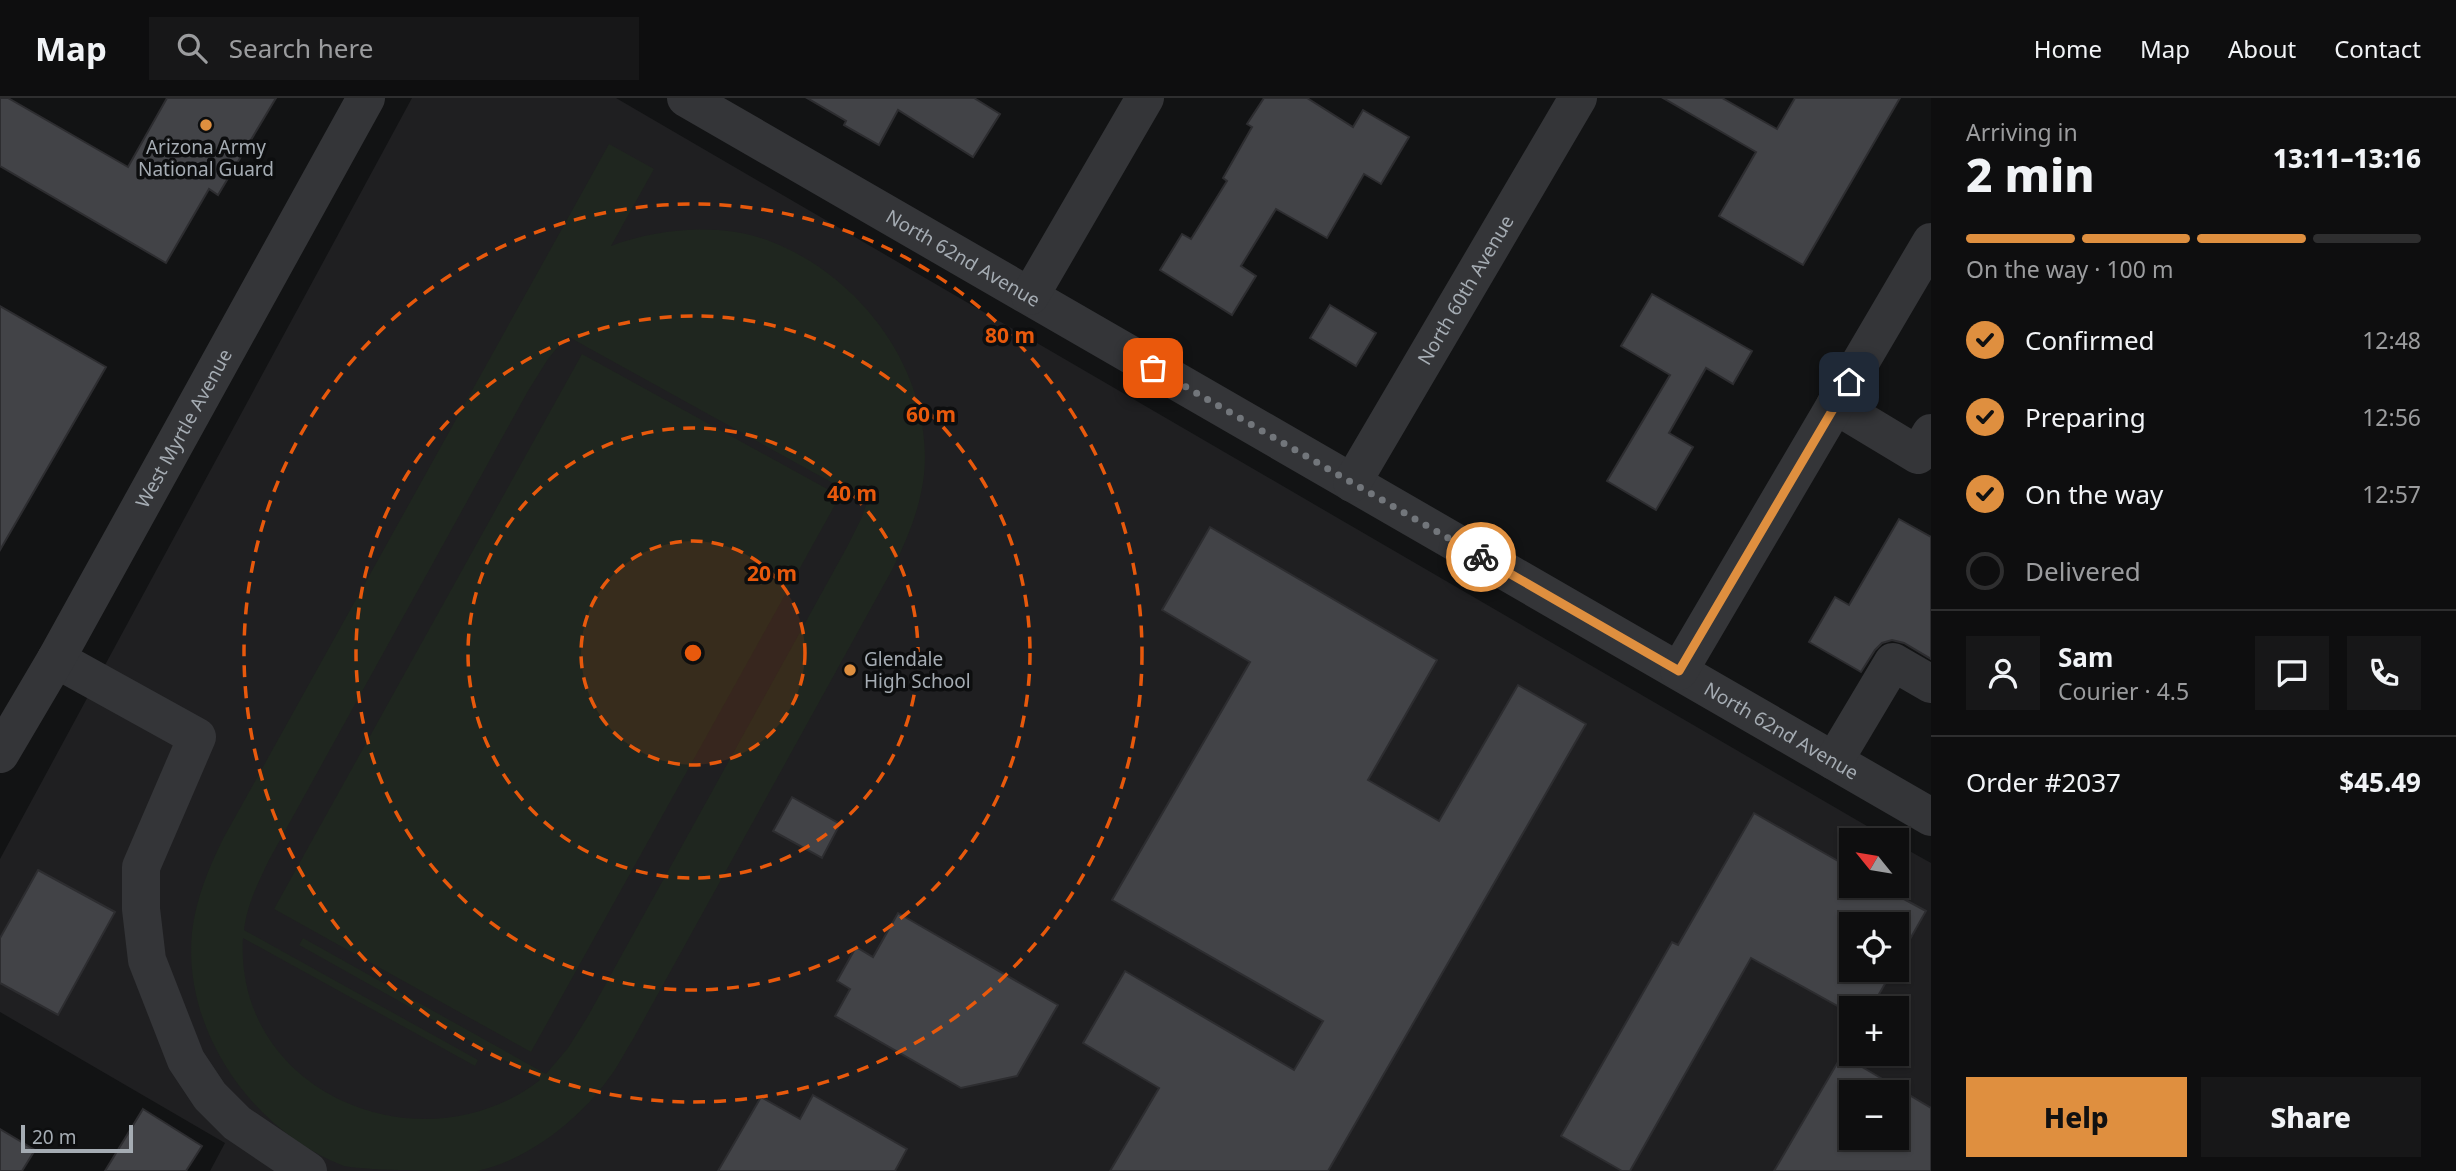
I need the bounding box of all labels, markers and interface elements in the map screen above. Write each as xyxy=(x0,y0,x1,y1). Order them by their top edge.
search box xyxy=(149,17,639,80)
text: Map xyxy=(35,26,107,71)
icon: search xyxy=(173,29,211,67)
text: Search here xyxy=(229,30,373,66)
text: Home xyxy=(2034,32,2102,65)
text: Map xyxy=(2140,32,2190,65)
text: About xyxy=(2228,32,2296,65)
text: Contact xyxy=(2334,32,2421,65)
text: Arriving in xyxy=(1966,116,2078,148)
marker: Arizona Army National Guard xyxy=(198,117,214,133)
place label: Arizona Army National Guard xyxy=(138,134,274,182)
text: 13:11–13:16 xyxy=(2273,140,2421,176)
text: 2 min xyxy=(1966,143,2095,205)
street label: North 62nd Avenue xyxy=(881,203,1045,313)
street label: North 60th Avenue xyxy=(1411,210,1519,369)
text: On the way · 100 m xyxy=(1966,253,2173,285)
text: 80 m xyxy=(985,321,1035,349)
icon: check xyxy=(1966,321,2004,359)
text: Confirmed xyxy=(2025,322,2155,358)
text: 12:48 xyxy=(2362,324,2421,356)
pin xyxy=(1123,338,1183,398)
street label: West Myrtle Avenue xyxy=(129,344,238,512)
icon: bag xyxy=(1134,349,1172,387)
pin xyxy=(1819,352,1879,412)
icon: home xyxy=(1830,363,1868,401)
icon: check xyxy=(1966,398,2004,436)
text: Preparing xyxy=(2025,399,2146,435)
text: 60 m xyxy=(906,400,956,428)
text: 12:56 xyxy=(2362,401,2421,433)
icon: check xyxy=(1966,475,2004,513)
text: On the way xyxy=(2025,476,2163,512)
text: 12:57 xyxy=(2362,478,2421,510)
text: 40 m xyxy=(827,479,877,507)
courier xyxy=(1446,522,1516,592)
icon: bike xyxy=(1462,538,1500,576)
text: Delivered xyxy=(2025,553,2141,589)
text: 20 m xyxy=(747,559,797,587)
button: person xyxy=(1966,636,2040,710)
button: chat xyxy=(2255,636,2329,710)
button: phone xyxy=(2347,636,2421,710)
text: Sam xyxy=(2058,639,2113,675)
centre of rings xyxy=(681,641,705,665)
place label: Glendale High School xyxy=(864,646,971,694)
marker: Glendale High School xyxy=(842,662,858,678)
text: Courier · 4.5 xyxy=(2058,675,2189,707)
street label: North 62nd Avenue xyxy=(1699,676,1863,785)
text: Order #2037 xyxy=(1966,764,2121,800)
text: $45.49 xyxy=(2339,764,2421,800)
north arrow xyxy=(1839,828,1909,898)
map controls xyxy=(1839,828,1909,1150)
button: locate xyxy=(1839,912,1909,982)
button: + xyxy=(1839,996,1909,1066)
button: Help xyxy=(1966,1077,2187,1157)
button: Share xyxy=(2201,1077,2421,1157)
button: − xyxy=(1839,1080,1909,1150)
scale bar xyxy=(21,1122,133,1154)
text: 20 m xyxy=(32,1124,76,1150)

